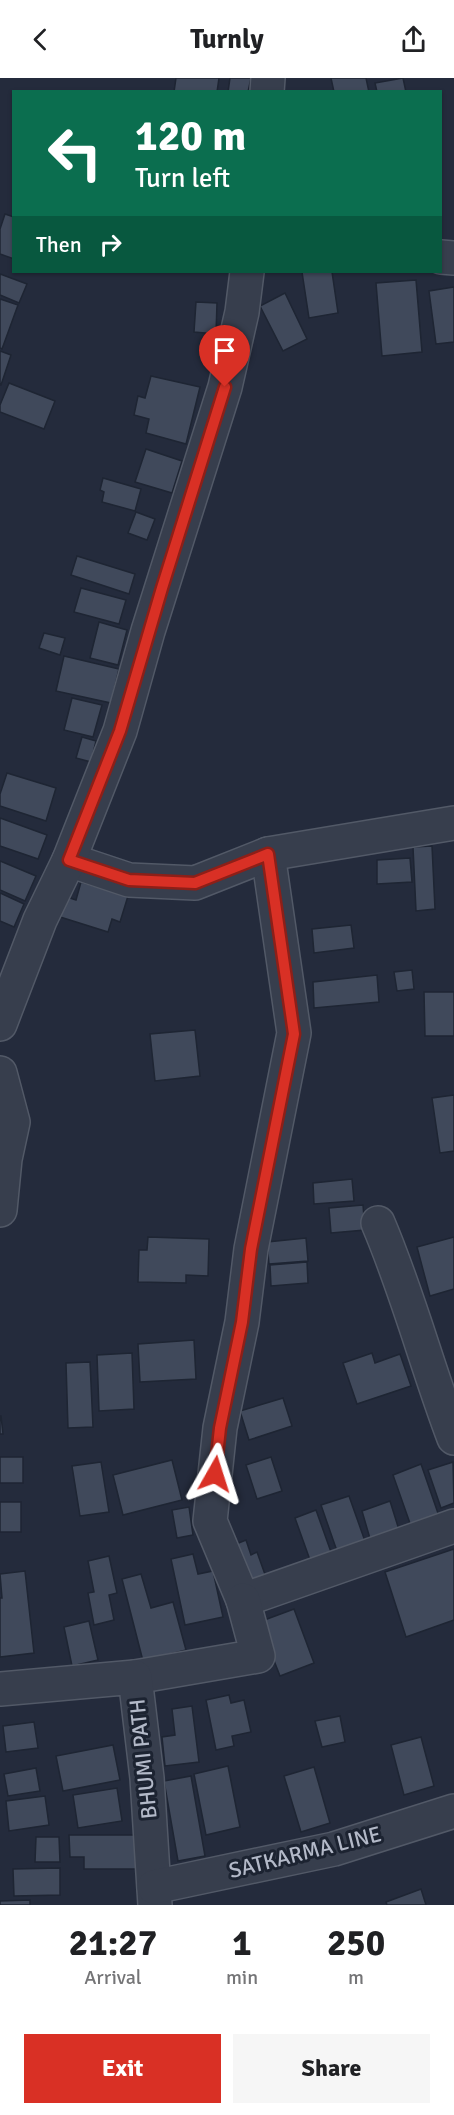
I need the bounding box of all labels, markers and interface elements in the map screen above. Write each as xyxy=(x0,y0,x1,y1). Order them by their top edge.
icon: back xyxy=(24,23,57,56)
text: Turnly xyxy=(190,23,264,56)
icon: share xyxy=(397,23,430,56)
text: 120 m xyxy=(135,111,246,162)
icon: left xyxy=(36,114,114,192)
text: Turn left xyxy=(135,162,230,195)
icon: right xyxy=(94,228,127,261)
text: Then xyxy=(36,231,82,258)
pin xyxy=(199,325,250,387)
icon: arrive xyxy=(208,334,241,367)
position arrow xyxy=(183,1442,247,1506)
street label: BHUMI PATH xyxy=(123,1698,163,1820)
street label: SATKARMA LINE xyxy=(226,1820,384,1884)
text: 21:27 xyxy=(69,1921,157,1966)
text: 1 xyxy=(232,1921,252,1966)
text: 250 xyxy=(327,1921,385,1966)
text: Arrival xyxy=(84,1965,142,1990)
text: min xyxy=(226,1965,258,1990)
text: m xyxy=(348,1965,364,1990)
button: Exit xyxy=(24,2034,221,2103)
button: Share xyxy=(233,2034,430,2103)

